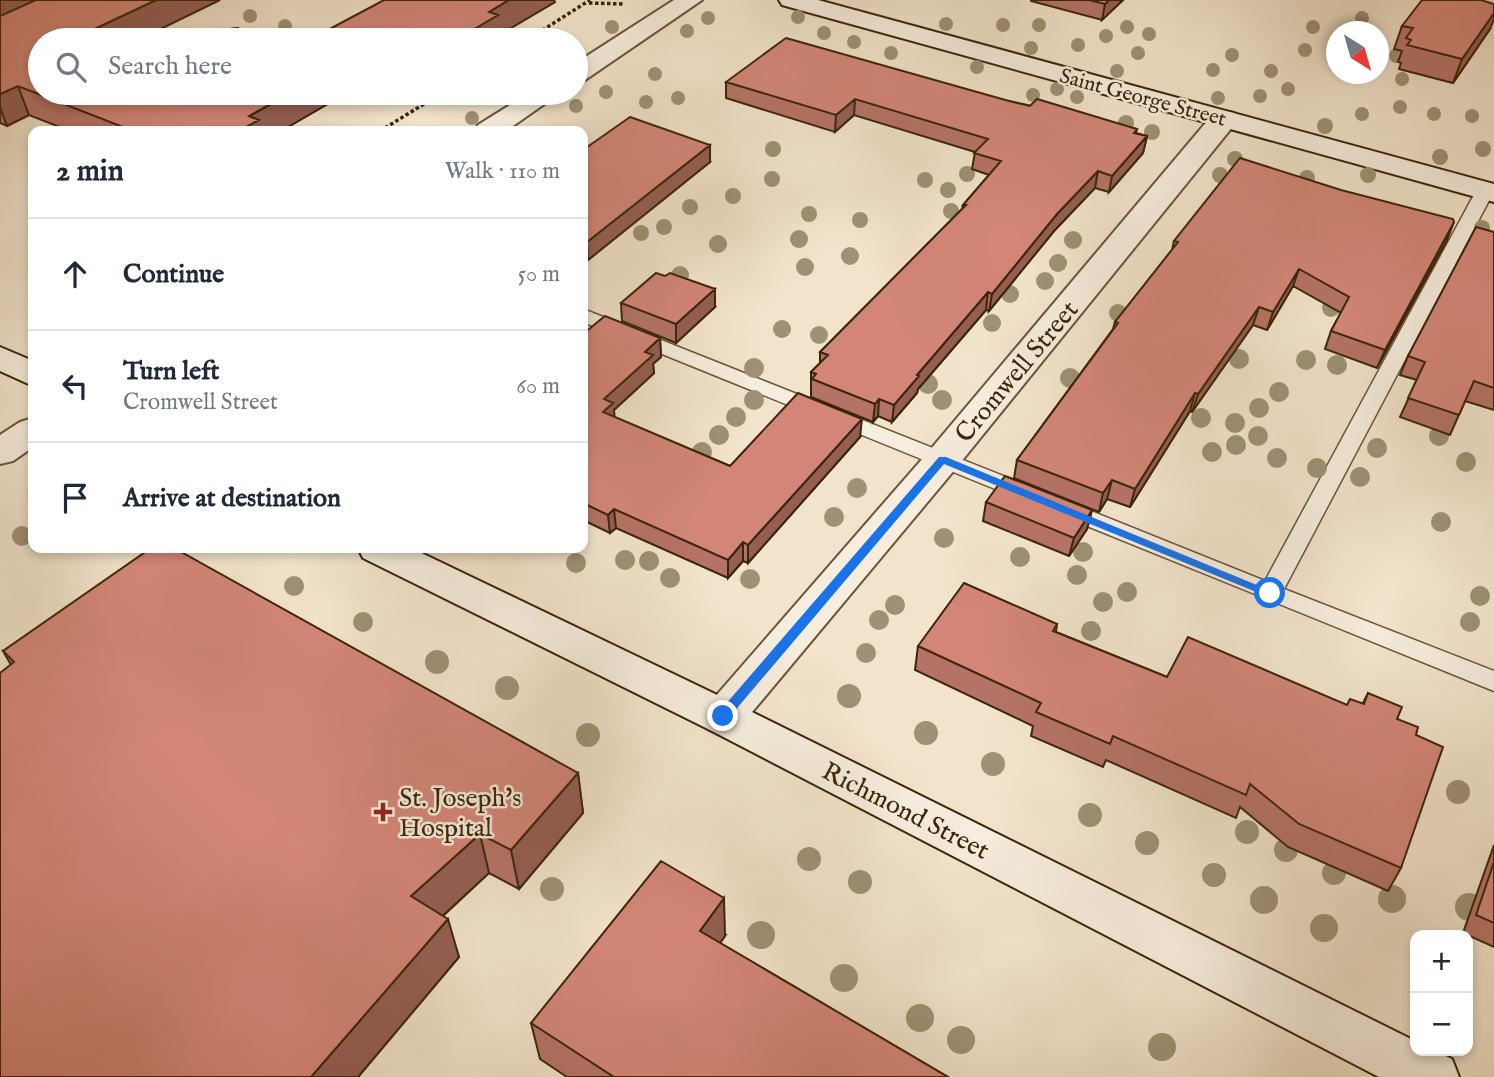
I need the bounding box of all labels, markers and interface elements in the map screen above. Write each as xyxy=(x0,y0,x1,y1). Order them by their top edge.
north arrow xyxy=(1326,21,1389,84)
search box xyxy=(28,28,588,105)
icon: search xyxy=(52,48,90,86)
text: Search here xyxy=(108,50,232,83)
street label: Saint George Street xyxy=(1056,63,1229,134)
text: 2 min xyxy=(56,153,124,191)
text: Walk · 110 m xyxy=(445,157,560,186)
icon: ahead xyxy=(56,255,94,293)
text: Continue xyxy=(123,258,224,291)
text: 50 m xyxy=(518,260,560,289)
street label: Cromwell Street xyxy=(948,294,1086,450)
text: Turn left xyxy=(123,355,220,388)
icon: left xyxy=(56,367,94,405)
text: 60 m xyxy=(516,372,560,401)
text: Cromwell Street xyxy=(123,388,278,417)
icon: arrive xyxy=(56,479,94,517)
text: Arrive at destination xyxy=(123,482,341,515)
route start xyxy=(1254,577,1285,608)
route end xyxy=(707,700,738,731)
street label: Richmond Street xyxy=(816,755,995,868)
place label: St. Joseph's Hospital xyxy=(399,782,521,845)
marker: St. Joseph's Hospital xyxy=(373,802,393,822)
map controls xyxy=(1410,930,1473,1056)
button: + xyxy=(1410,930,1473,993)
button: − xyxy=(1410,993,1473,1056)

